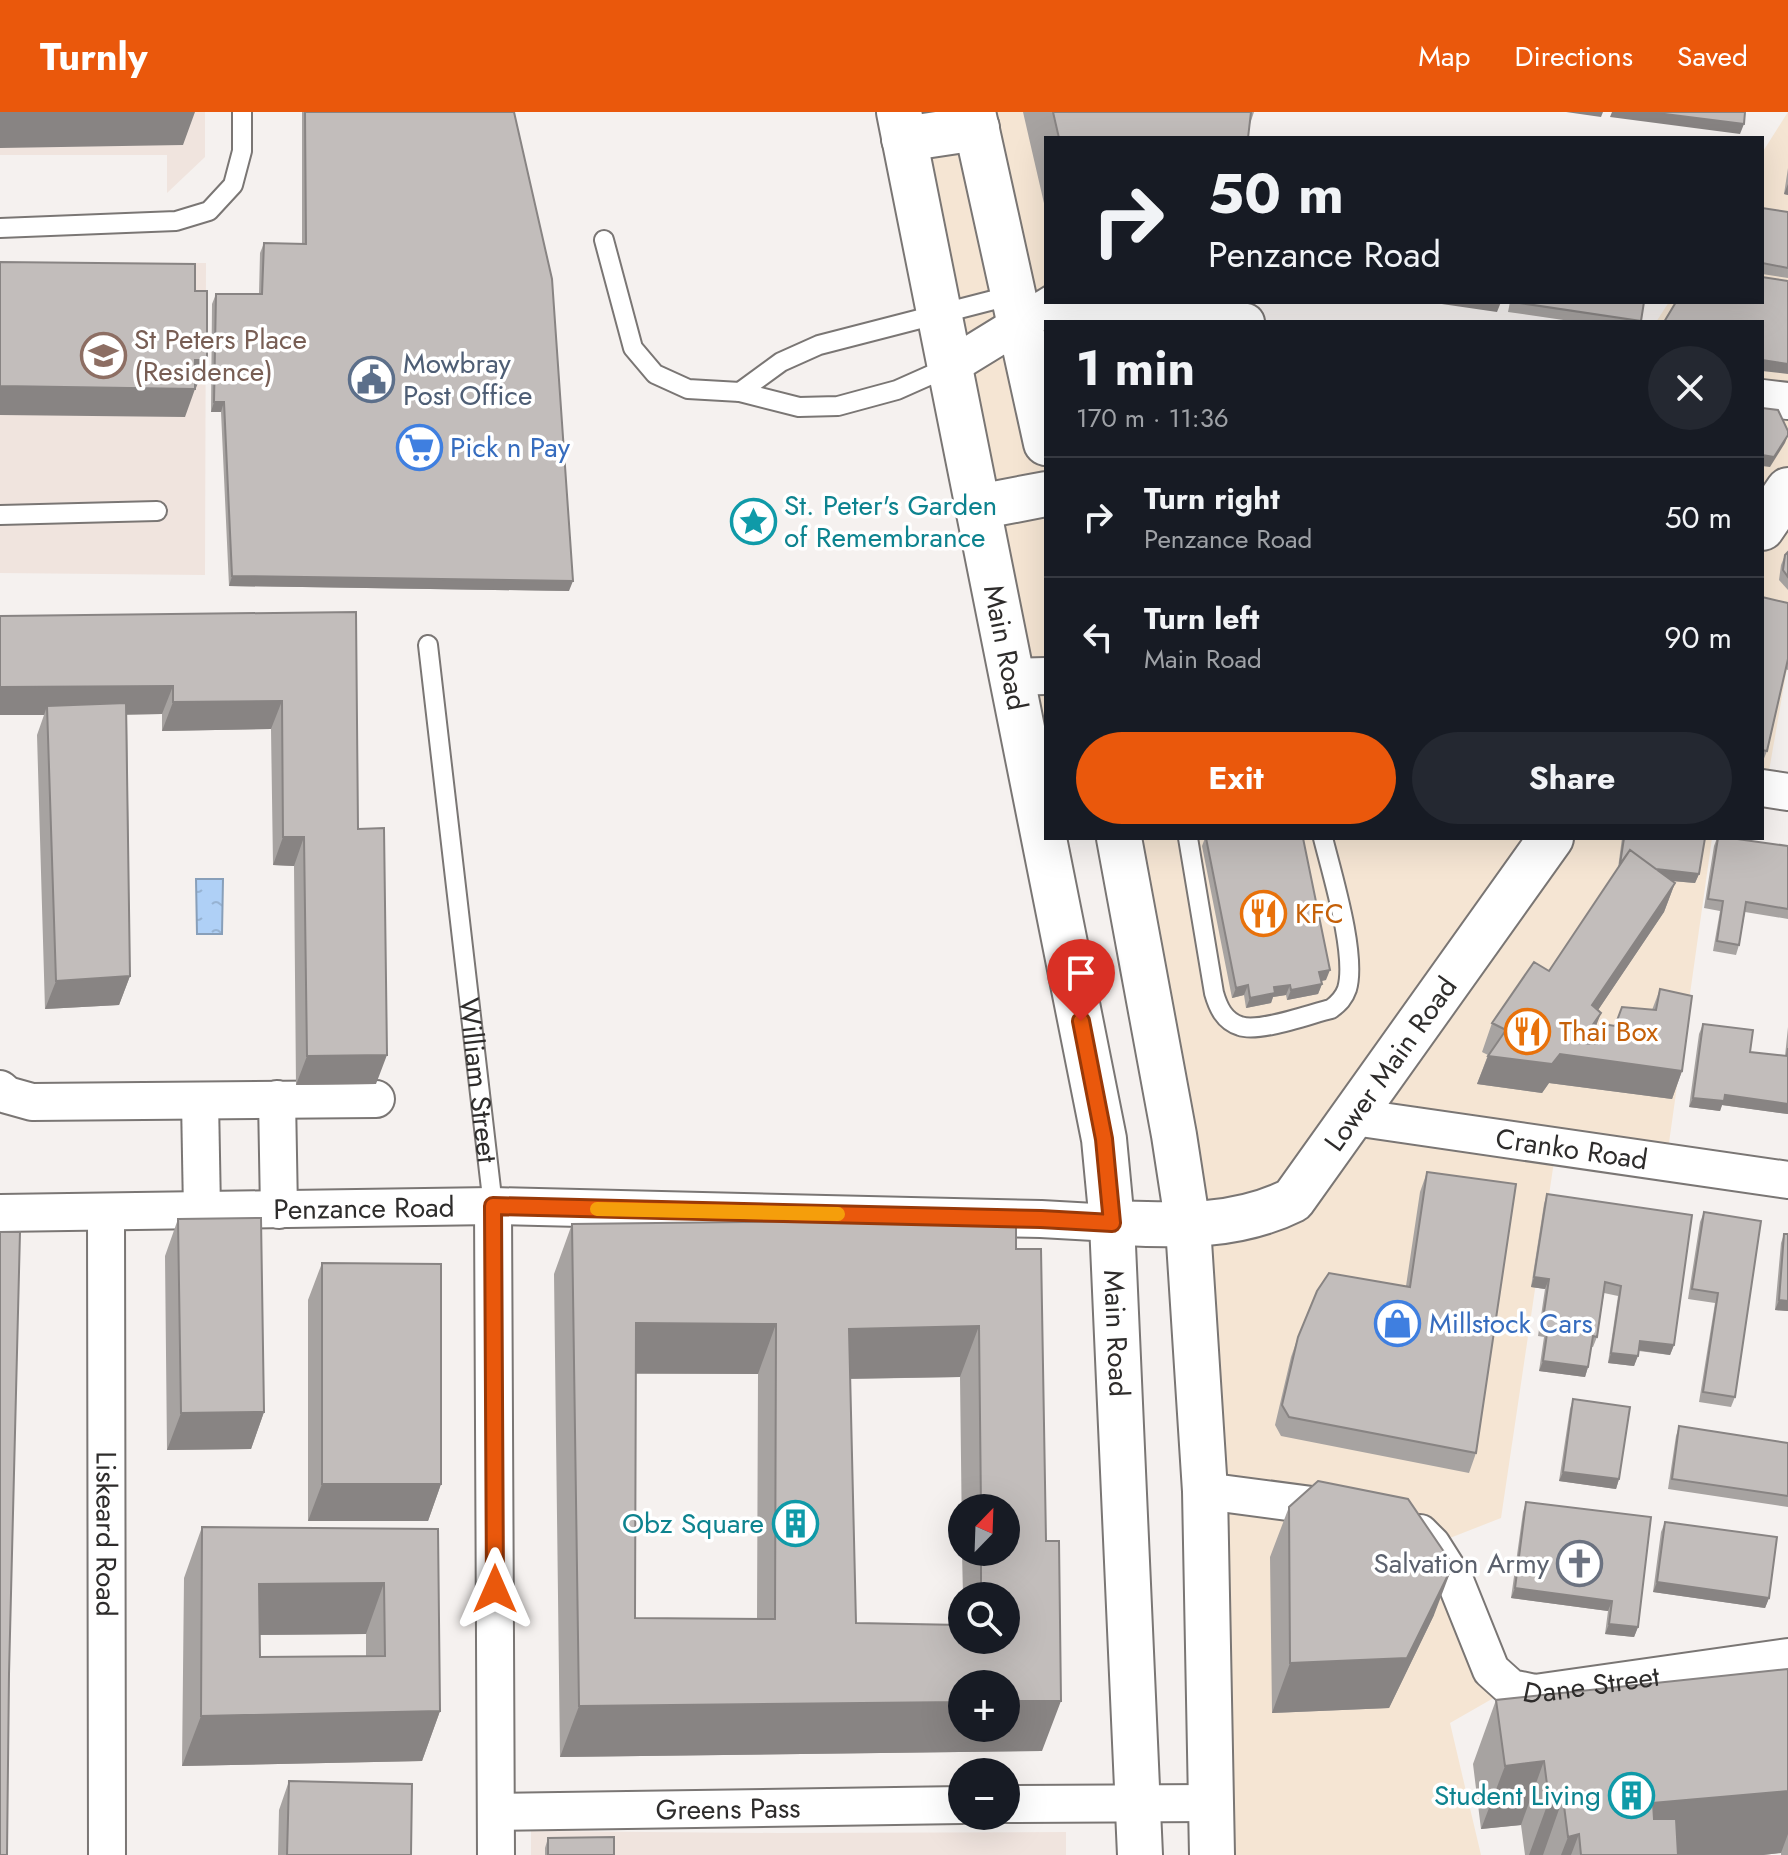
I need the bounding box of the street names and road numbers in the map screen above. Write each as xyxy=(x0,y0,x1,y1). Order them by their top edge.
street label: Main Road xyxy=(973,581,1038,714)
street label: Lower Main Road xyxy=(1314,968,1467,1160)
street label: William Street xyxy=(448,995,508,1165)
street label: Cranko Road xyxy=(1493,1118,1650,1180)
street label: Penzance Road xyxy=(273,1187,455,1230)
street label: Main Road xyxy=(1093,1269,1140,1398)
street label: Liskeard Road xyxy=(85,1451,127,1617)
street label: Dane Street xyxy=(1519,1656,1662,1715)
street label: Greens Pass xyxy=(655,1787,801,1831)

